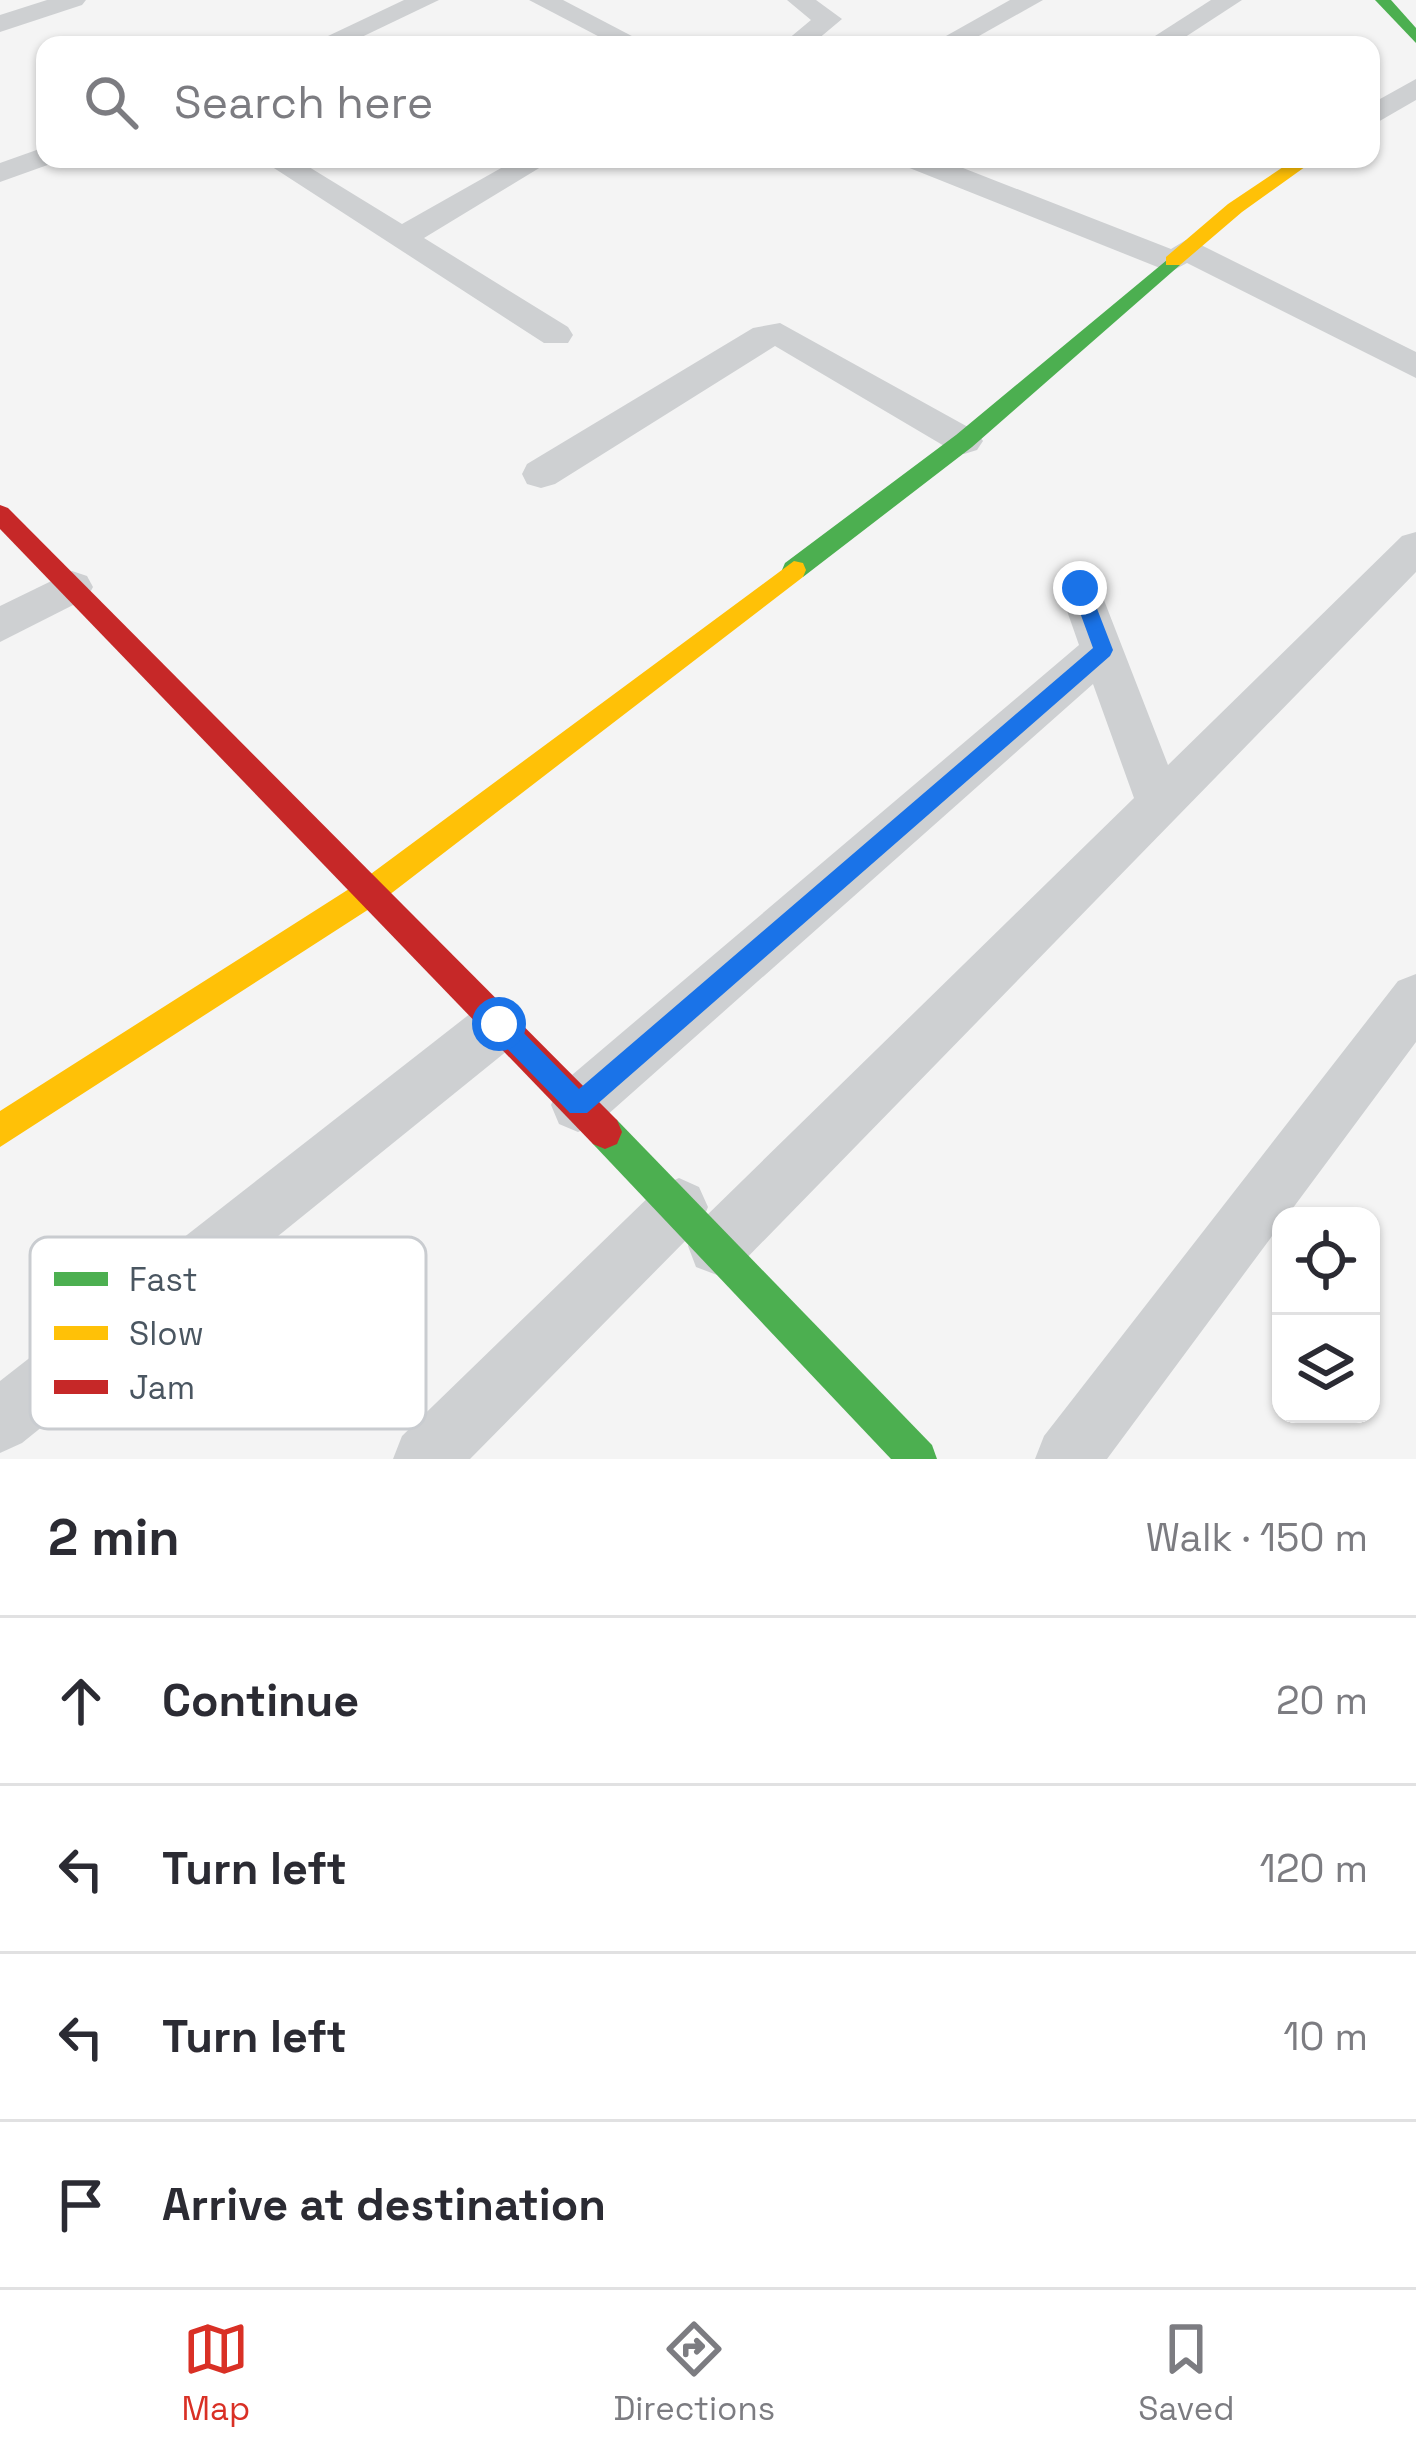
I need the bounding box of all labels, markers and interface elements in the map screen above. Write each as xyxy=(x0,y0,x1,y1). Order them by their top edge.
search box xyxy=(36,36,1380,168)
icon: search xyxy=(78,69,144,135)
text: Search here xyxy=(174,74,433,131)
route end xyxy=(1053,561,1107,615)
route start xyxy=(472,997,526,1051)
map controls xyxy=(1272,1207,1380,1423)
button: locate xyxy=(1272,1207,1380,1315)
legend xyxy=(30,1237,426,1429)
text: Fast xyxy=(129,1259,198,1301)
text: Slow xyxy=(129,1313,204,1355)
button: layers xyxy=(1272,1315,1380,1423)
text: Jam xyxy=(129,1367,195,1409)
text: 2 min xyxy=(48,1505,180,1570)
text: Walk · 150 m xyxy=(1146,1513,1368,1562)
icon: ahead xyxy=(48,1668,114,1734)
text: Continue xyxy=(162,1672,359,1729)
text: 20 m xyxy=(1276,1676,1368,1725)
icon: left xyxy=(48,1836,114,1902)
text: Turn left xyxy=(162,1840,347,1897)
text: 120 m xyxy=(1260,1844,1368,1893)
icon: left xyxy=(48,2004,114,2070)
text: Turn left xyxy=(162,2008,347,2065)
text: 10 m xyxy=(1283,2012,1368,2061)
icon: arrive xyxy=(48,2172,114,2238)
text: Arrive at destination xyxy=(162,2176,606,2233)
tab: Map xyxy=(182,2316,250,2430)
tab: Directions xyxy=(613,2316,775,2430)
tab: Saved xyxy=(1138,2316,1234,2430)

